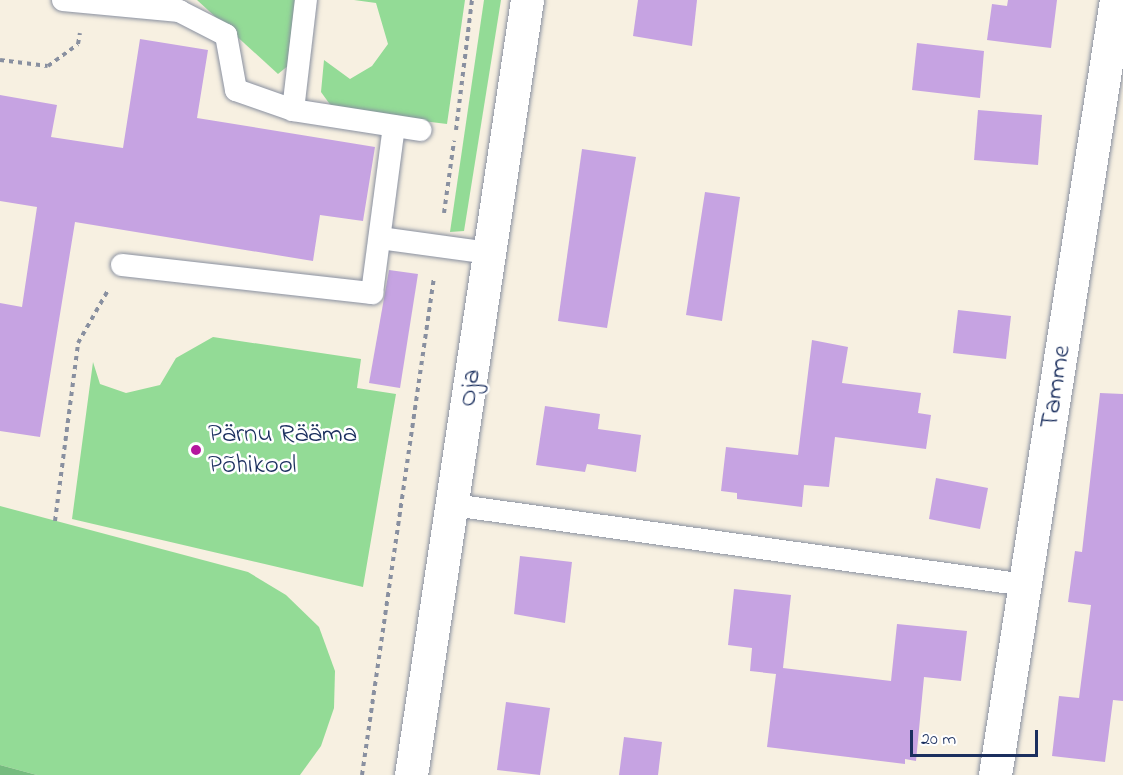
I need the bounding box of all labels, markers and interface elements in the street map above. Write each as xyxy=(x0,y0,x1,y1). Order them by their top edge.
street label: Tamme xyxy=(1033,343,1079,431)
street label: Oja xyxy=(451,367,489,409)
place label: Pärnu Rääma Põhikool xyxy=(208,418,357,481)
marker: Pärnu Rääma Põhikool xyxy=(189,443,203,457)
scale bar xyxy=(913,718,1040,756)
text: 20 m xyxy=(921,727,956,753)

